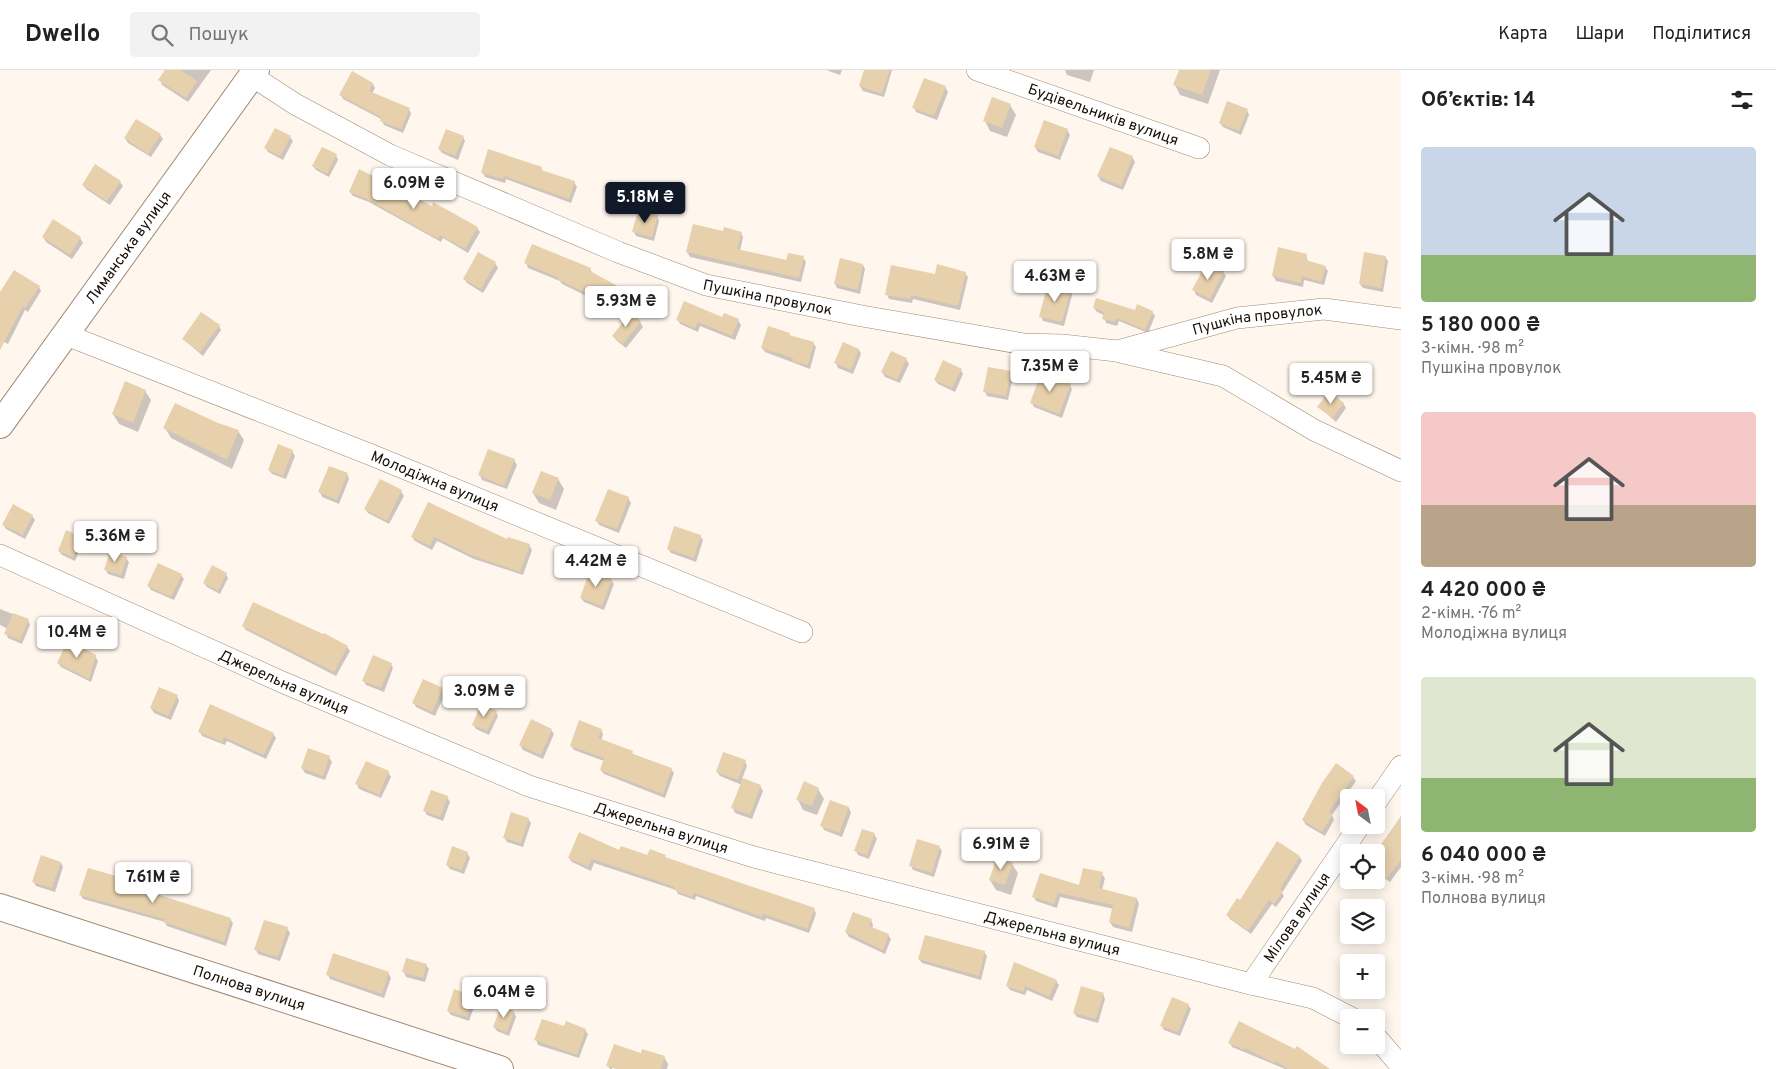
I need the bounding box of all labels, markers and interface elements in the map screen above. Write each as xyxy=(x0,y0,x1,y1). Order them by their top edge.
search box xyxy=(130,12,480,57)
text: Dwello xyxy=(25,20,100,50)
icon: search xyxy=(148,21,176,49)
text: Пошук xyxy=(188,23,249,47)
text: Карта xyxy=(1498,23,1547,46)
text: Шари xyxy=(1575,23,1624,46)
text: Поділитися xyxy=(1652,23,1751,46)
street label: Будівельників вулиця xyxy=(1025,81,1181,151)
icon: filters xyxy=(1728,86,1756,114)
text: Об’єктів: 14 xyxy=(1421,87,1536,114)
pin: 6.09M ₴ xyxy=(368,168,460,210)
text: 6.09M ₴ xyxy=(383,174,445,194)
icon: home xyxy=(1544,179,1634,269)
pin: 5.18M ₴ xyxy=(599,182,691,224)
street label: Лиманська вулиця xyxy=(82,188,176,308)
text: 5.18M ₴ xyxy=(616,188,674,208)
pin: 5.8M ₴ xyxy=(1167,238,1249,281)
text: 5.8M ₴ xyxy=(1182,245,1234,265)
pin: 4.63M ₴ xyxy=(1009,260,1101,303)
text: 4.63M ₴ xyxy=(1025,267,1085,287)
street label: Пушкіна провулок xyxy=(701,277,834,321)
pin: 5.93M ₴ xyxy=(580,286,672,328)
text: 5.93M ₴ xyxy=(596,292,656,312)
street label: Пушкіна провулок xyxy=(1191,301,1323,341)
text: 5 180 000 ₴ xyxy=(1421,312,1540,339)
text: 3-кімн. · 98 m² xyxy=(1421,339,1524,359)
pin: 7.35M ₴ xyxy=(1004,350,1096,393)
text: 7.35M ₴ xyxy=(1021,357,1079,377)
text: Пушкіна провулок xyxy=(1421,359,1561,379)
pin: 5.45M ₴ xyxy=(1285,362,1377,405)
text: 5.45M ₴ xyxy=(1300,369,1362,389)
icon: home xyxy=(1544,444,1634,534)
street label: Молодіжна вулиця xyxy=(367,448,501,517)
pin: 5.36M ₴ xyxy=(69,520,161,563)
text: 5.36M ₴ xyxy=(85,527,145,547)
pin: 4.42M ₴ xyxy=(550,546,642,588)
text: 4.42M ₴ xyxy=(565,552,627,572)
text: 4 420 000 ₴ xyxy=(1421,577,1546,604)
text: 2-кімн. · 76 m² xyxy=(1421,604,1521,624)
pin: 10.4M ₴ xyxy=(31,616,123,659)
text: 10.4M ₴ xyxy=(48,623,106,643)
text: Молодіжна вулиця xyxy=(1421,624,1567,644)
street label: Джерельна вулиця xyxy=(215,647,351,720)
pin: 3.09M ₴ xyxy=(438,676,530,718)
text: 3.09M ₴ xyxy=(454,682,514,702)
icon: home xyxy=(1544,709,1634,799)
north arrow xyxy=(1340,789,1385,834)
map controls xyxy=(1340,789,1385,1054)
street label: Джерельна вулиця xyxy=(591,799,730,859)
pin: 6.91M ₴ xyxy=(955,828,1047,871)
text: 6.91M ₴ xyxy=(972,835,1030,855)
text: 6 040 000 ₴ xyxy=(1421,842,1546,869)
button: locate xyxy=(1340,844,1385,889)
pin: 7.61M ₴ xyxy=(107,862,199,904)
text: 7.61M ₴ xyxy=(126,868,180,888)
street label: Мілова вулиця xyxy=(1260,869,1336,967)
text: 3-кімн. · 98 m² xyxy=(1421,869,1524,889)
text: Полнова вулиця xyxy=(1421,889,1546,909)
button: layers xyxy=(1340,899,1385,944)
street label: Джерельна вулиця xyxy=(982,908,1122,961)
button: + xyxy=(1340,954,1385,999)
street label: Полнова вулиця xyxy=(190,962,307,1016)
pin: 6.04M ₴ xyxy=(458,976,550,1019)
text: 6.04M ₴ xyxy=(473,983,535,1003)
button: − xyxy=(1340,1009,1385,1054)

